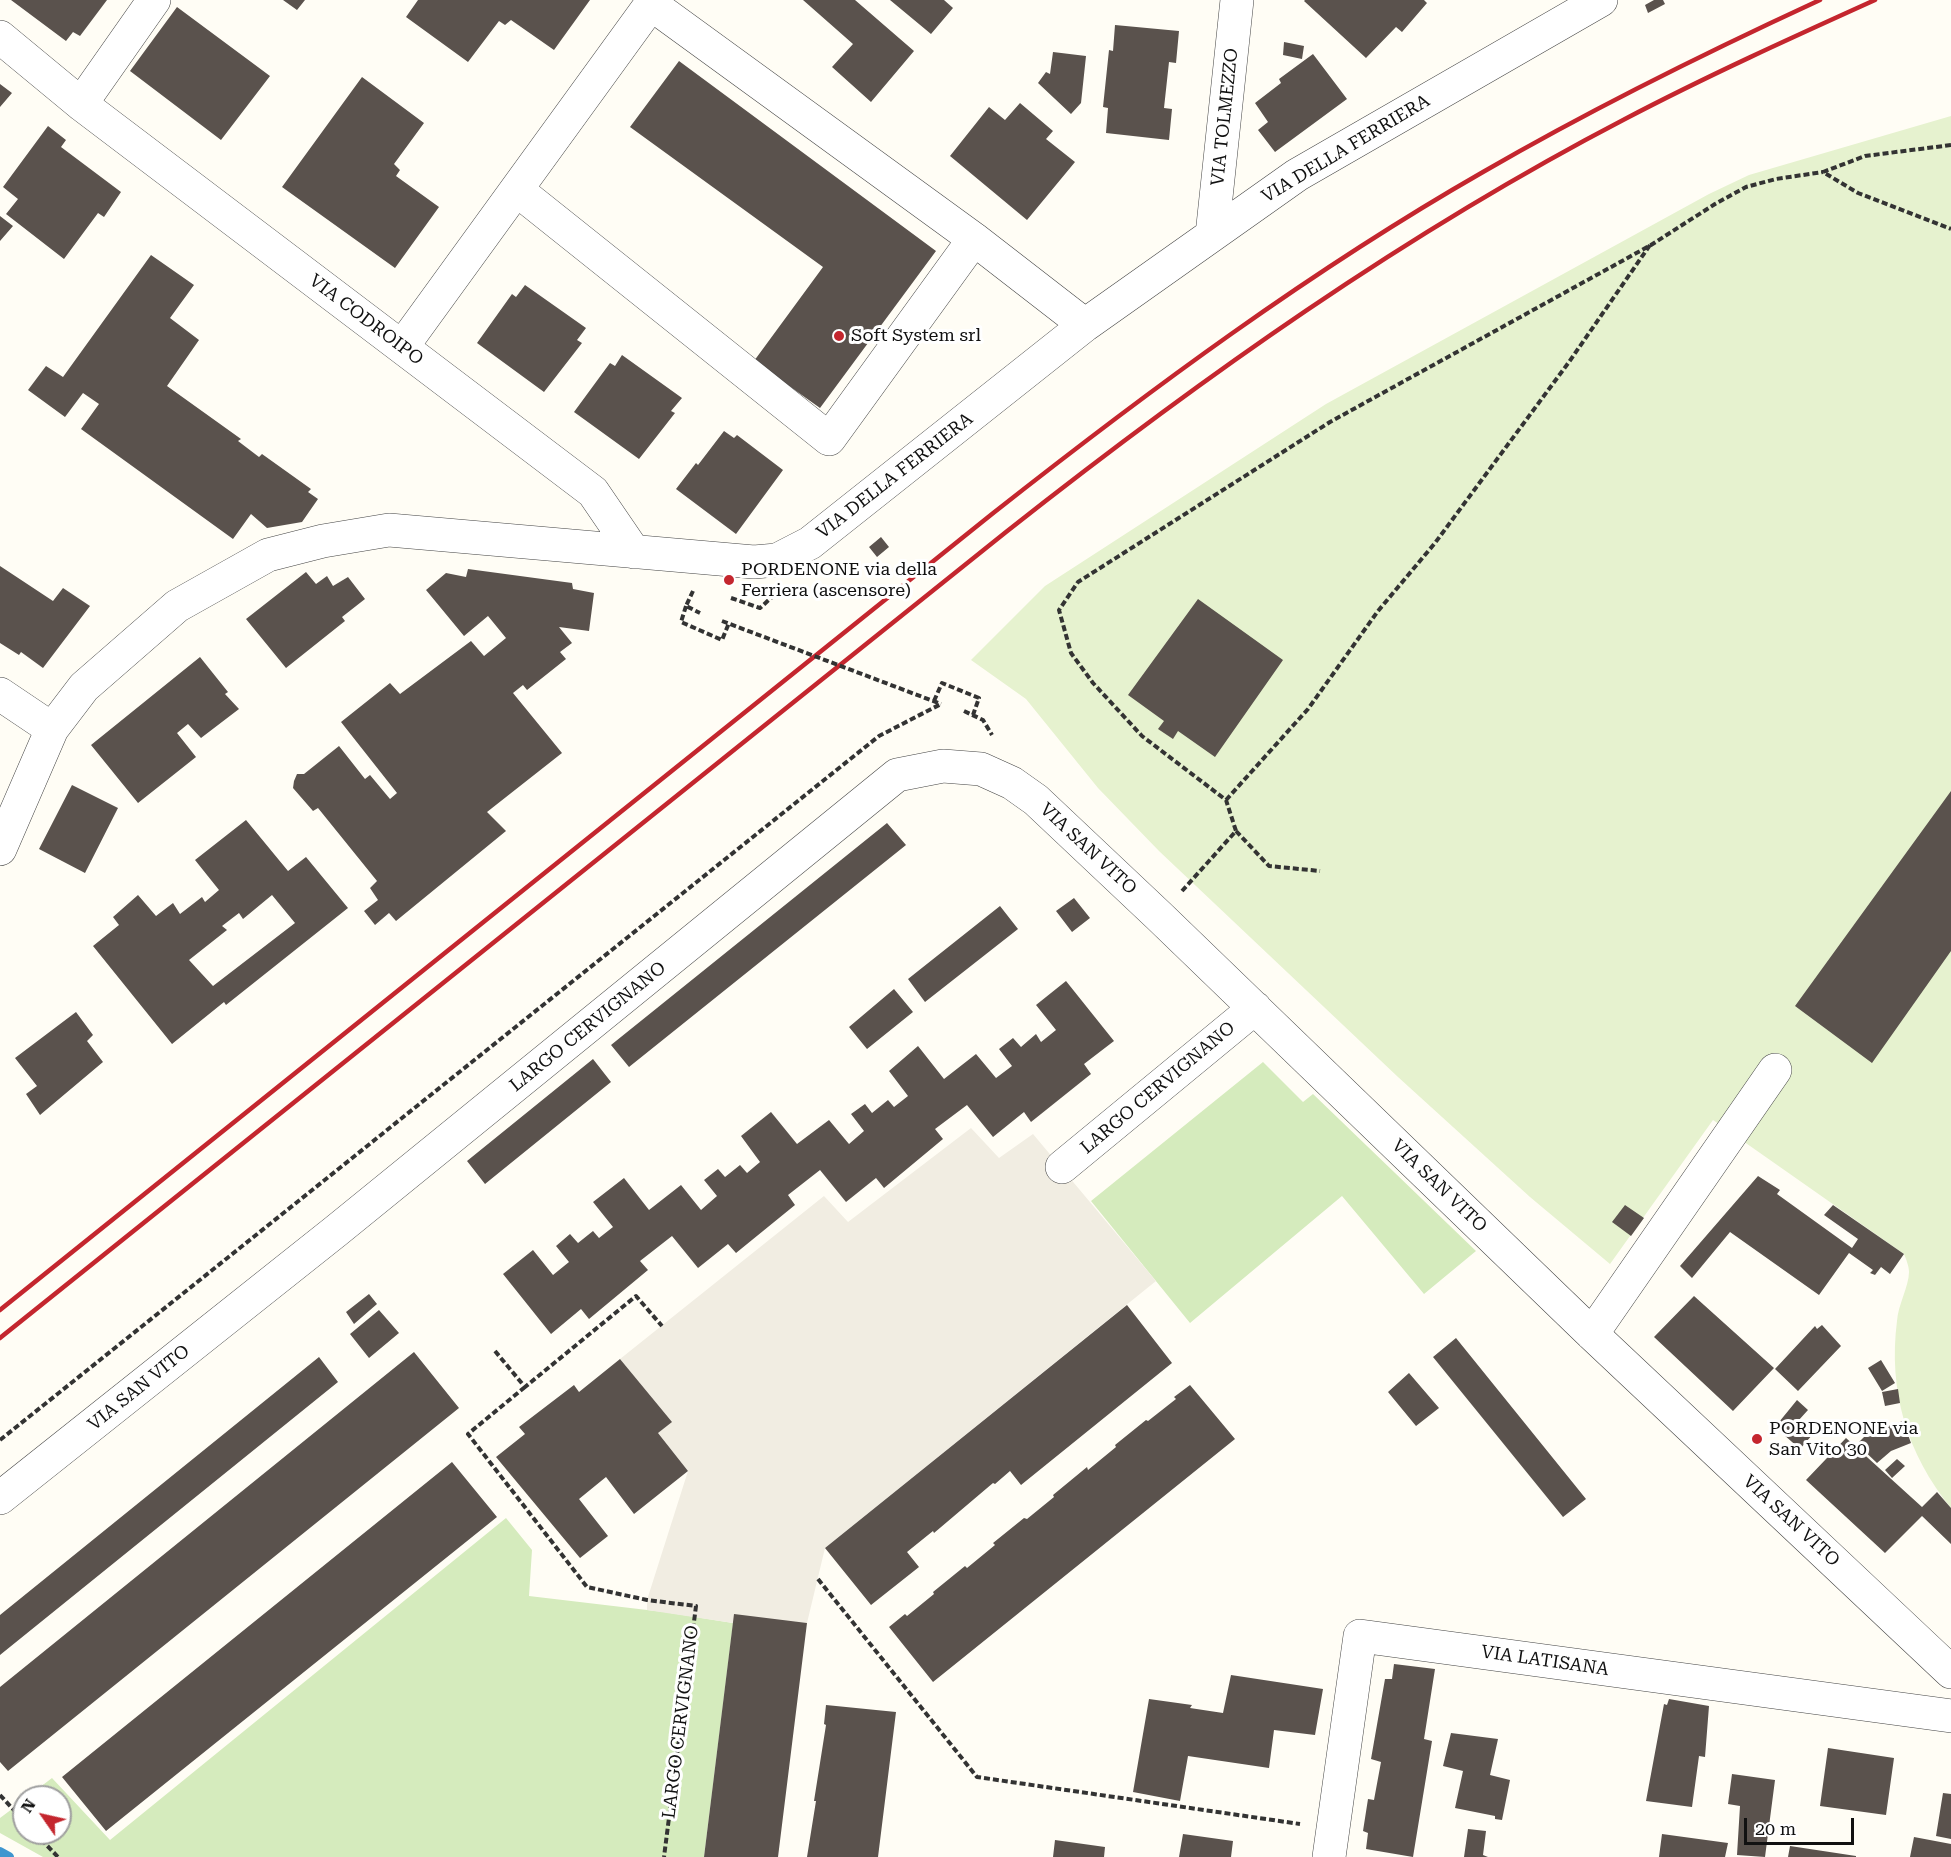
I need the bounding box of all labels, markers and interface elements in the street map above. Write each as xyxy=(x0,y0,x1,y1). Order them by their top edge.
street label: VIA TOLMEZZO xyxy=(1207,47,1243,187)
street label: VIA DELLA FERRIERA xyxy=(1258,90,1434,208)
street label: VIA CODROIPO xyxy=(305,270,427,370)
place label: Soft System srl xyxy=(851,325,981,347)
marker: Soft System srl xyxy=(832,329,846,343)
street label: VIA DELLA FERRIERA xyxy=(813,408,977,544)
place label: PORDENONE via della Ferriera (ascensore) xyxy=(741,559,937,602)
marker: PORDENONE via della Ferriera (ascensore) xyxy=(722,573,736,587)
street label: VIA SAN VITO xyxy=(1035,799,1141,899)
street label: LARGO CERVIGNANO xyxy=(506,957,670,1097)
street label: LARGO CERVIGNANO xyxy=(1077,1017,1239,1159)
street label: VIA SAN VITO xyxy=(1387,1135,1491,1237)
street label: VIA SAN VITO xyxy=(84,1340,194,1436)
place label: PORDENONE via San Vito 30 xyxy=(1769,1418,1918,1460)
marker: PORDENONE via San Vito 30 xyxy=(1750,1432,1764,1446)
street label: VIA SAN VITO xyxy=(1738,1471,1844,1571)
street label: LARGO CERVIGNANO xyxy=(658,1624,704,1820)
street label: VIA LATISANA xyxy=(1480,1641,1610,1681)
north arrow xyxy=(12,1785,72,1845)
text: N xyxy=(17,1795,40,1816)
scale bar xyxy=(1747,1806,1856,1844)
text: 20 m xyxy=(1755,1818,1796,1839)

